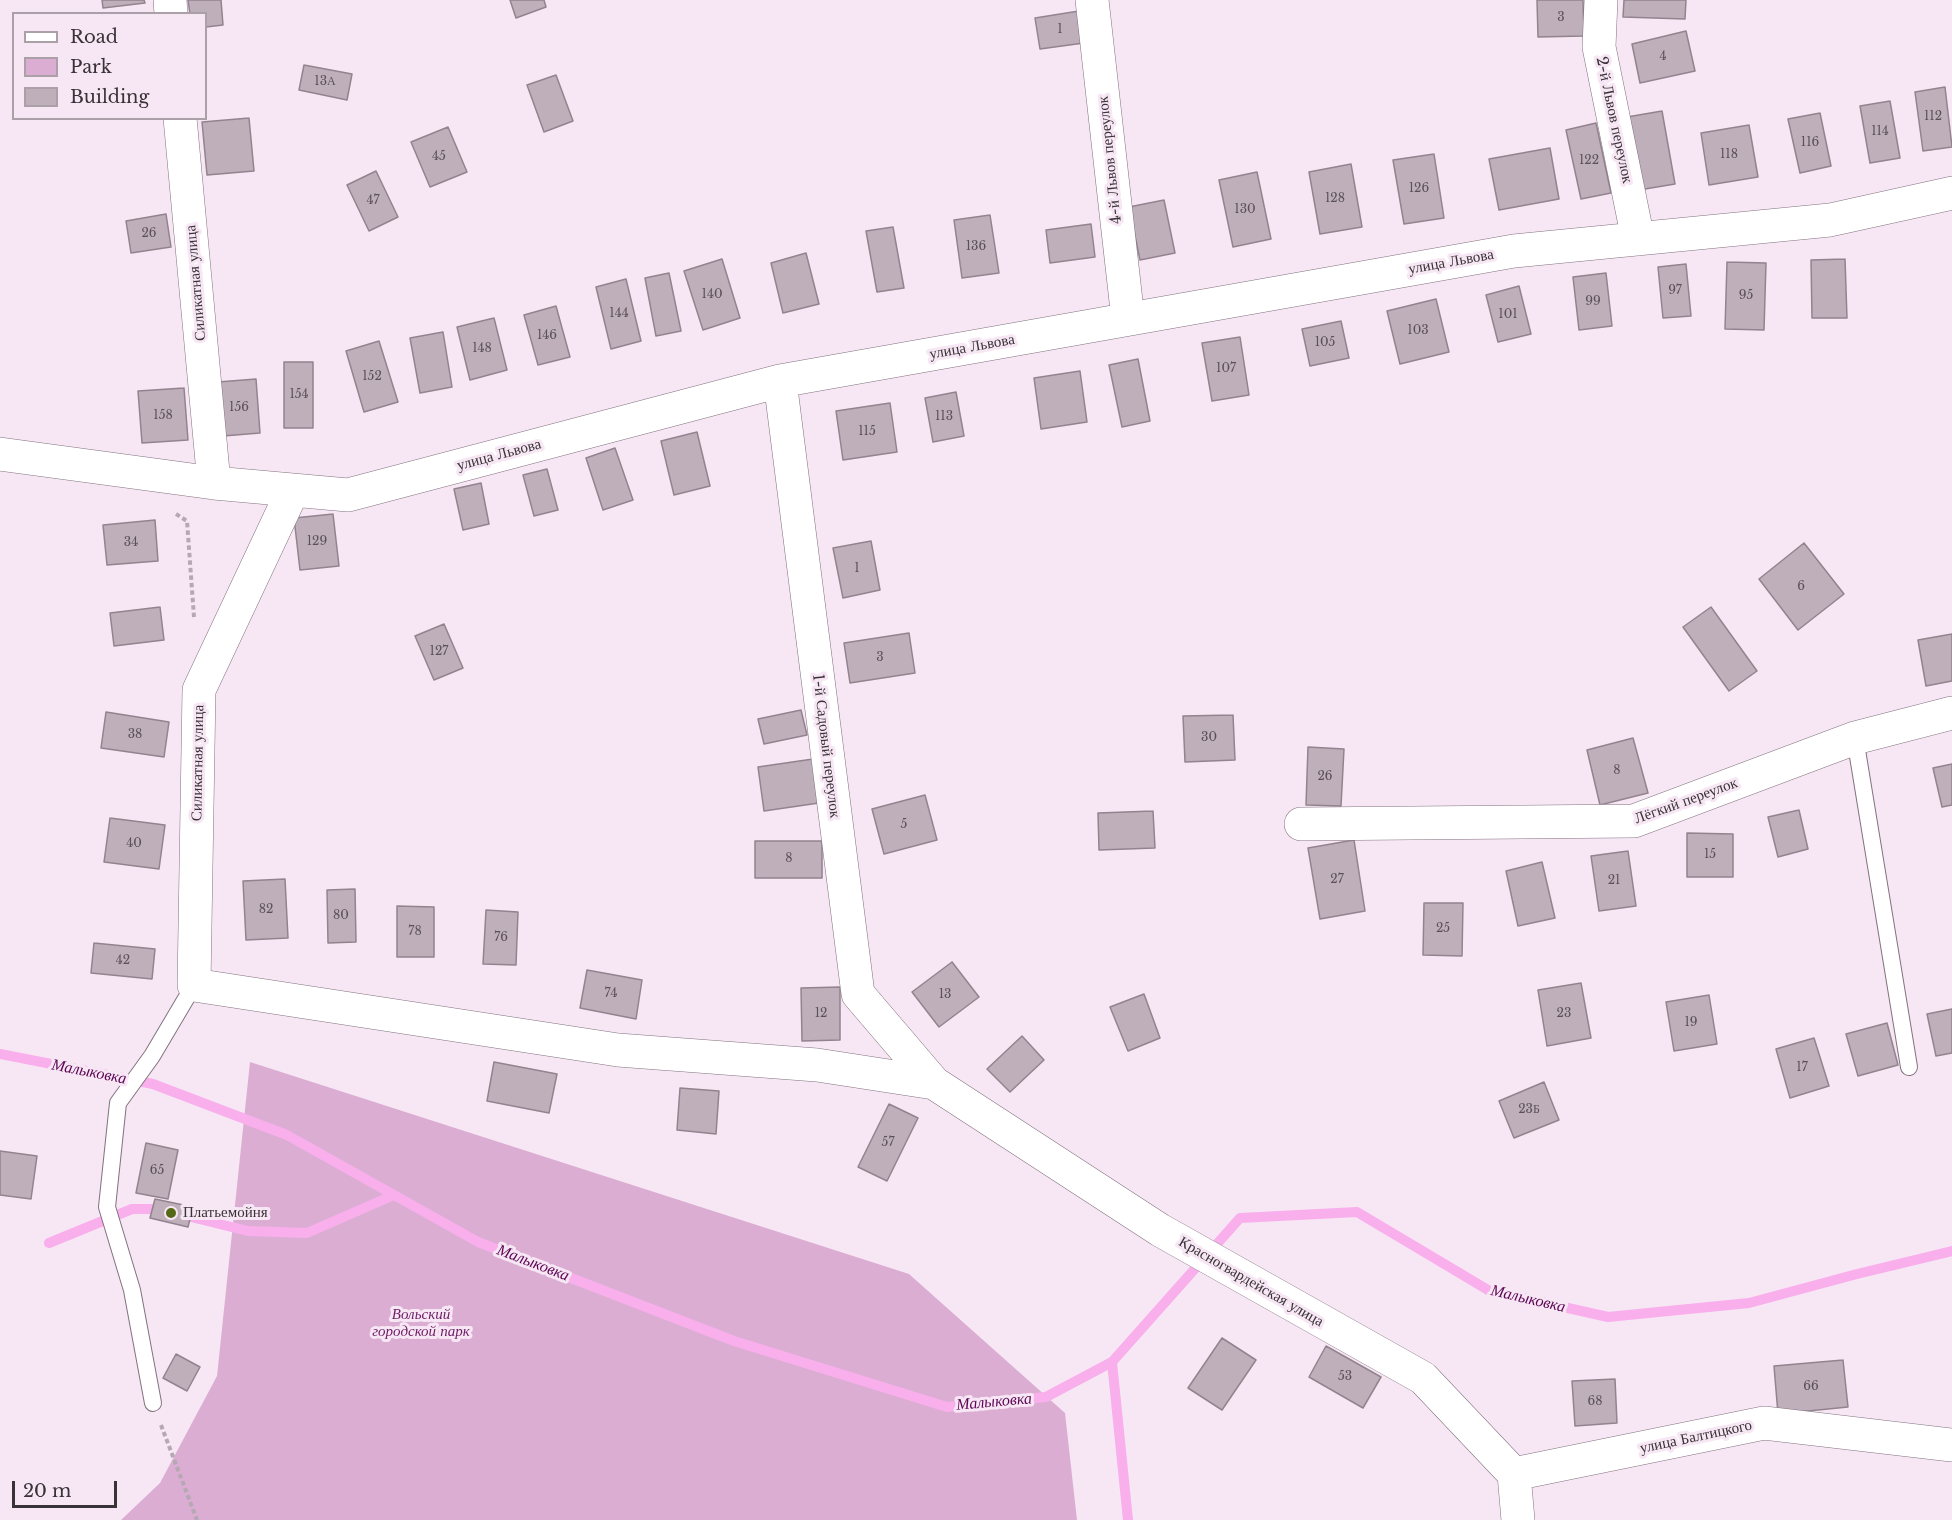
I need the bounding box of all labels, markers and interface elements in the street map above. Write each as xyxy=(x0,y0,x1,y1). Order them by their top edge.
house number: 3 xyxy=(1557,11,1565,25)
legend xyxy=(12,12,207,120)
house number: 1 xyxy=(1057,23,1063,37)
text: Road xyxy=(70,26,118,48)
house number: 4 xyxy=(1659,50,1667,64)
street label: 2-й Львов переулок xyxy=(1592,55,1636,185)
text: Park xyxy=(70,56,112,78)
house number: 13А xyxy=(314,75,336,89)
text: Building xyxy=(70,86,149,108)
street label: 4-й Львов переулок xyxy=(1094,95,1126,225)
house number: 112 xyxy=(1924,110,1942,124)
house number: 114 xyxy=(1871,125,1889,139)
house number: 116 xyxy=(1801,136,1819,150)
house number: 118 xyxy=(1720,148,1738,162)
house number: 45 xyxy=(432,150,446,164)
house number: 122 xyxy=(1579,154,1599,168)
house number: 126 xyxy=(1409,182,1429,196)
house number: 128 xyxy=(1325,192,1345,206)
house number: 47 xyxy=(366,194,380,208)
house number: 130 xyxy=(1234,203,1256,217)
street label: Силикатная улица xyxy=(182,224,210,342)
house number: 26 xyxy=(141,227,157,241)
house number: 136 xyxy=(966,240,986,254)
street label: улица Львова xyxy=(1407,246,1495,278)
house number: 97 xyxy=(1668,284,1682,298)
house number: 140 xyxy=(702,288,722,302)
house number: 95 xyxy=(1739,289,1753,303)
house number: 99 xyxy=(1585,295,1601,309)
house number: 144 xyxy=(609,307,629,321)
house number: 101 xyxy=(1498,308,1518,322)
house number: 103 xyxy=(1407,324,1429,338)
house number: 146 xyxy=(537,329,557,343)
street label: улица Львова xyxy=(928,331,1016,363)
house number: 105 xyxy=(1315,336,1335,350)
house number: 148 xyxy=(472,342,492,356)
house number: 107 xyxy=(1216,362,1236,376)
house number: 152 xyxy=(362,370,382,384)
house number: 154 xyxy=(289,388,309,402)
house number: 156 xyxy=(229,401,249,415)
house number: 158 xyxy=(153,409,173,423)
house number: 113 xyxy=(935,410,953,424)
house number: 115 xyxy=(858,425,876,439)
street label: улица Львова xyxy=(455,435,543,475)
house number: 129 xyxy=(307,535,327,549)
house number: 34 xyxy=(124,536,138,550)
house number: 1 xyxy=(854,562,860,576)
house number: 6 xyxy=(1797,580,1805,594)
house number: 127 xyxy=(430,645,448,659)
house number: 3 xyxy=(876,651,884,665)
street label: 1-й Садовый переулок xyxy=(808,673,844,819)
street label: Силикатная улица xyxy=(188,705,208,821)
house number: 38 xyxy=(128,728,142,742)
house number: 30 xyxy=(1201,731,1217,745)
house number: 8 xyxy=(1613,764,1621,778)
house number: 26 xyxy=(1317,770,1333,784)
street label: Лёгкий переулок xyxy=(1632,774,1740,828)
house number: 5 xyxy=(901,818,907,832)
house number: 40 xyxy=(126,837,142,851)
house number: 15 xyxy=(1704,848,1716,862)
house number: 8 xyxy=(785,852,793,866)
house number: 27 xyxy=(1330,873,1344,887)
house number: 21 xyxy=(1608,874,1620,888)
house number: 82 xyxy=(259,903,273,917)
house number: 80 xyxy=(333,909,349,923)
house number: 25 xyxy=(1436,922,1450,936)
house number: 78 xyxy=(408,925,422,939)
house number: 76 xyxy=(494,931,508,945)
house number: 42 xyxy=(116,954,130,968)
house number: 74 xyxy=(605,987,617,1001)
house number: 13 xyxy=(939,988,951,1002)
house number: 12 xyxy=(815,1007,827,1021)
house number: 23 xyxy=(1557,1007,1571,1021)
house number: 19 xyxy=(1684,1016,1698,1030)
water label: Малыковка xyxy=(50,1055,128,1089)
house number: 17 xyxy=(1796,1061,1808,1075)
house number: 23Б xyxy=(1518,1103,1540,1117)
house number: 57 xyxy=(882,1136,894,1150)
house number: 65 xyxy=(150,1164,164,1178)
place label: Платьемойня xyxy=(183,1204,268,1222)
marker: Платьемойня xyxy=(164,1206,178,1220)
street label: Красногвардейская улица xyxy=(1175,1233,1327,1331)
water label: Малыковка xyxy=(494,1240,572,1286)
water label: Малыковка xyxy=(1489,1281,1567,1317)
park label: Вольский городской парк xyxy=(372,1306,470,1341)
house number: 53 xyxy=(1338,1370,1352,1384)
house number: 66 xyxy=(1803,1380,1819,1394)
water label: Малыковка xyxy=(955,1389,1033,1415)
house number: 68 xyxy=(1588,1395,1602,1409)
street label: улица Балтицкого xyxy=(1638,1416,1754,1458)
scale bar xyxy=(15,1469,120,1507)
text: 20 m xyxy=(23,1480,71,1502)

